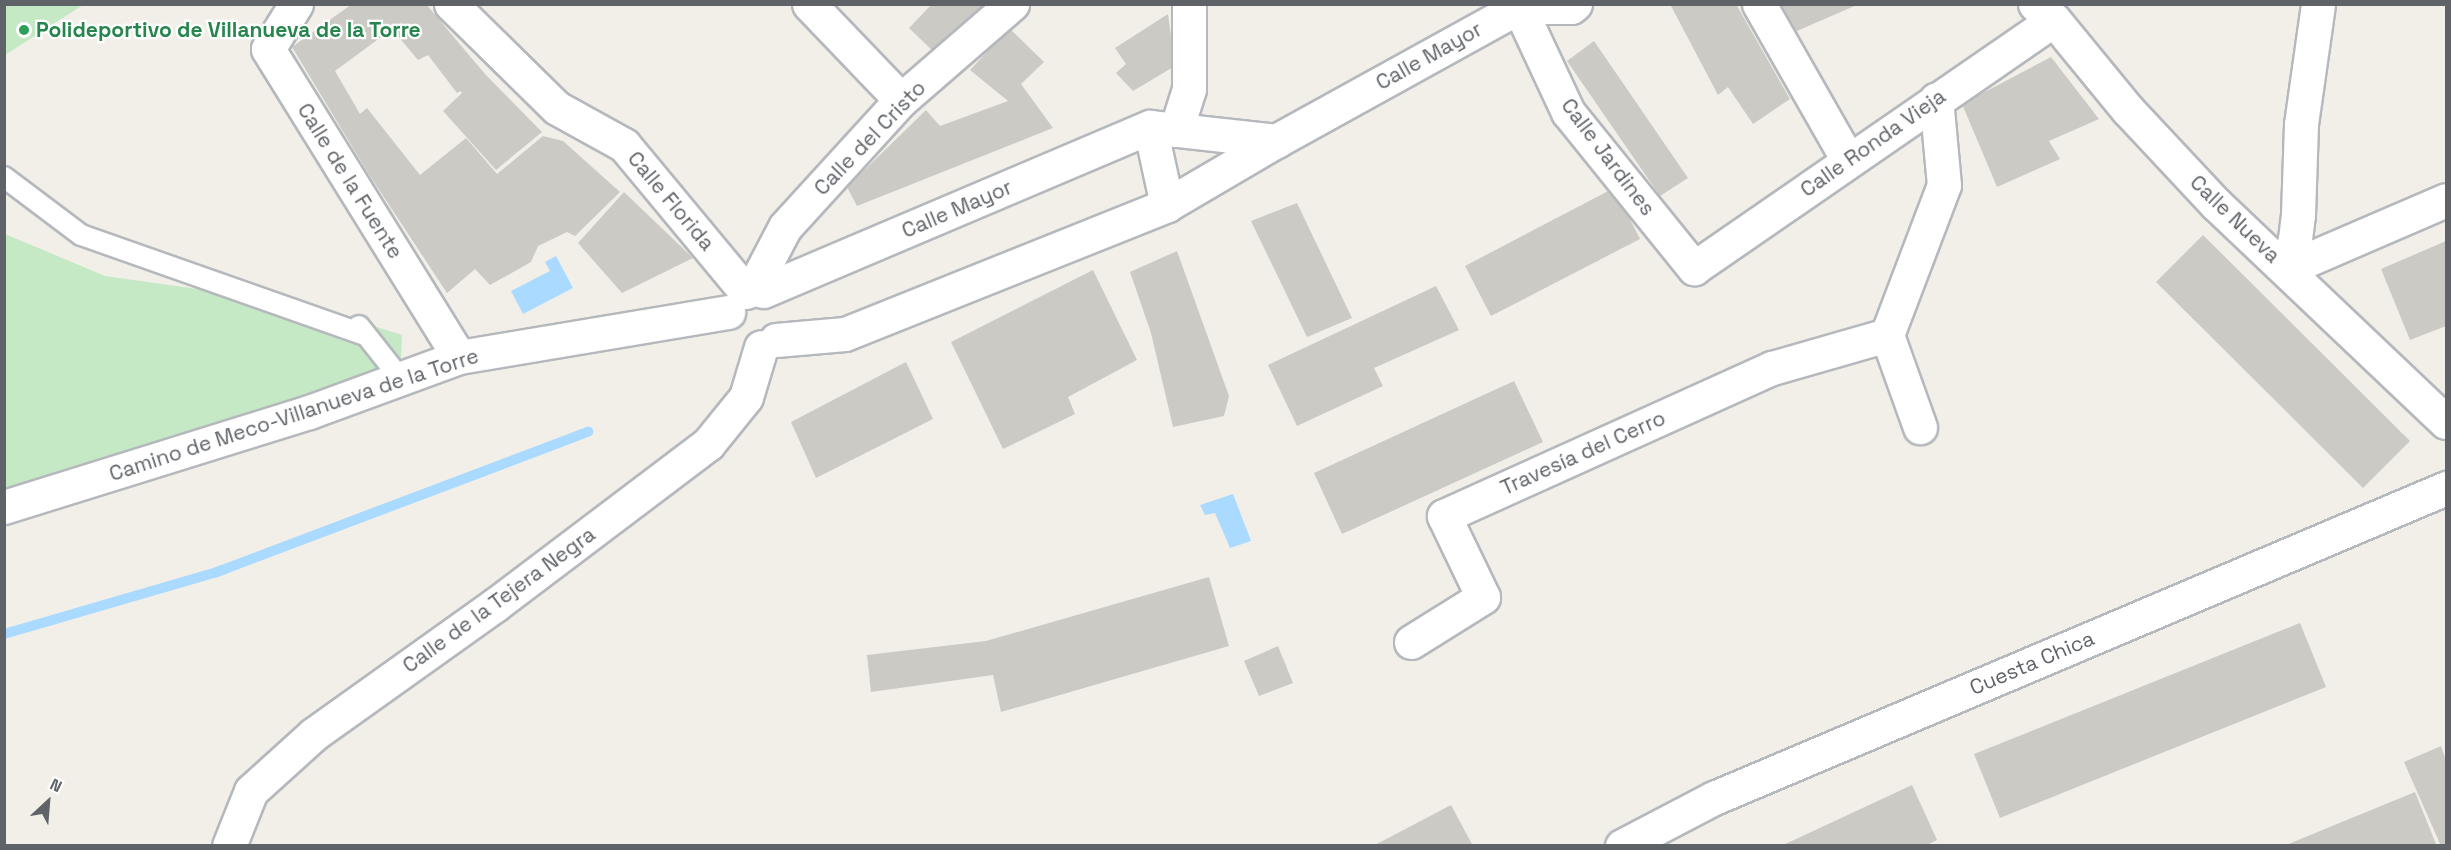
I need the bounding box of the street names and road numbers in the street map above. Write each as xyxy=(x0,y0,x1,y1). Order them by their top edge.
street label: Calle Mayor xyxy=(1372,17,1486,95)
street label: Calle del Cristo xyxy=(809,75,931,201)
street label: Calle Ronda Vieja xyxy=(1795,83,1951,203)
street label: Calle Jardines xyxy=(1556,93,1660,221)
street label: Calle de la Fuente xyxy=(292,99,408,263)
street label: Calle Florida xyxy=(622,146,720,256)
street label: Calle Nueva xyxy=(2185,170,2285,268)
street label: Calle Mayor xyxy=(898,174,1016,244)
street label: Camino de Meco-Villanueva de la Torre xyxy=(106,343,482,487)
street label: Travesía del Cerro xyxy=(1497,405,1669,501)
street label: Calle de la Tejera Negra xyxy=(398,521,600,679)
street label: Cuesta Chica xyxy=(1966,625,2098,701)

